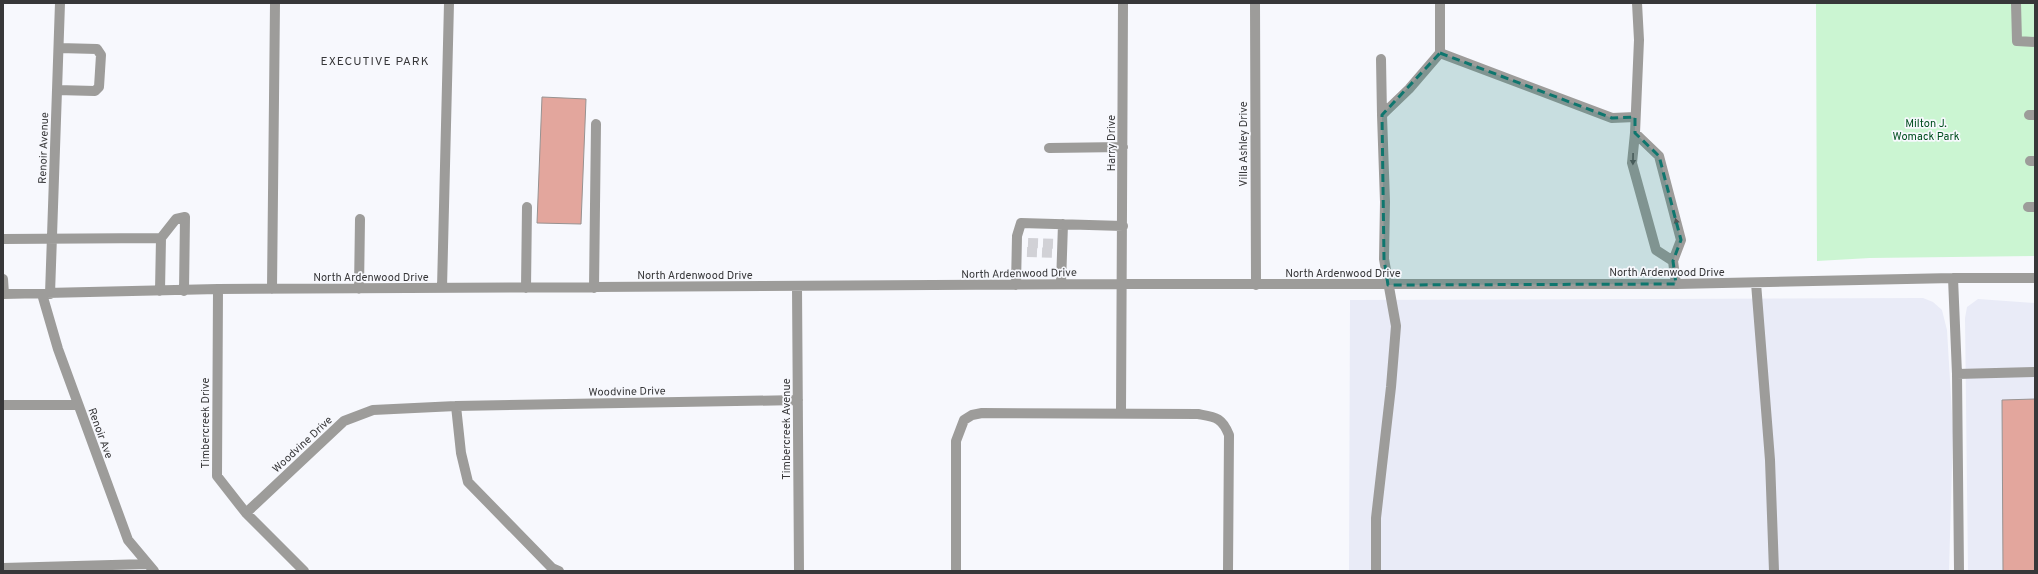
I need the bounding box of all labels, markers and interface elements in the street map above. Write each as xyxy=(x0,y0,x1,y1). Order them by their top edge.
district label: EXECUTIVE PARK xyxy=(320,54,430,70)
street label: Villa Ashley Drive xyxy=(1237,101,1251,187)
street label: Renoir Avenue xyxy=(36,112,52,184)
street label: Harry Drive xyxy=(1105,115,1119,171)
park label: Milton J. Womack Park xyxy=(1892,117,1960,144)
one-way arrow xyxy=(1630,153,1636,166)
one-way arrow xyxy=(1674,218,1680,230)
street label: North Ardenwood Drive xyxy=(961,266,1077,282)
street label: North Ardenwood Drive xyxy=(1609,266,1725,280)
street label: North Ardenwood Drive xyxy=(1285,267,1401,281)
street label: North Ardenwood Drive xyxy=(637,269,753,283)
street label: North Ardenwood Drive xyxy=(313,271,429,285)
street label: Timbercreek Drive xyxy=(199,377,213,468)
street label: Timbercreek Avenue xyxy=(780,378,794,480)
street label: Woodvine Drive xyxy=(588,384,666,400)
street label: Renoir Ave xyxy=(84,406,116,461)
street label: Woodvine Drive xyxy=(270,413,336,476)

